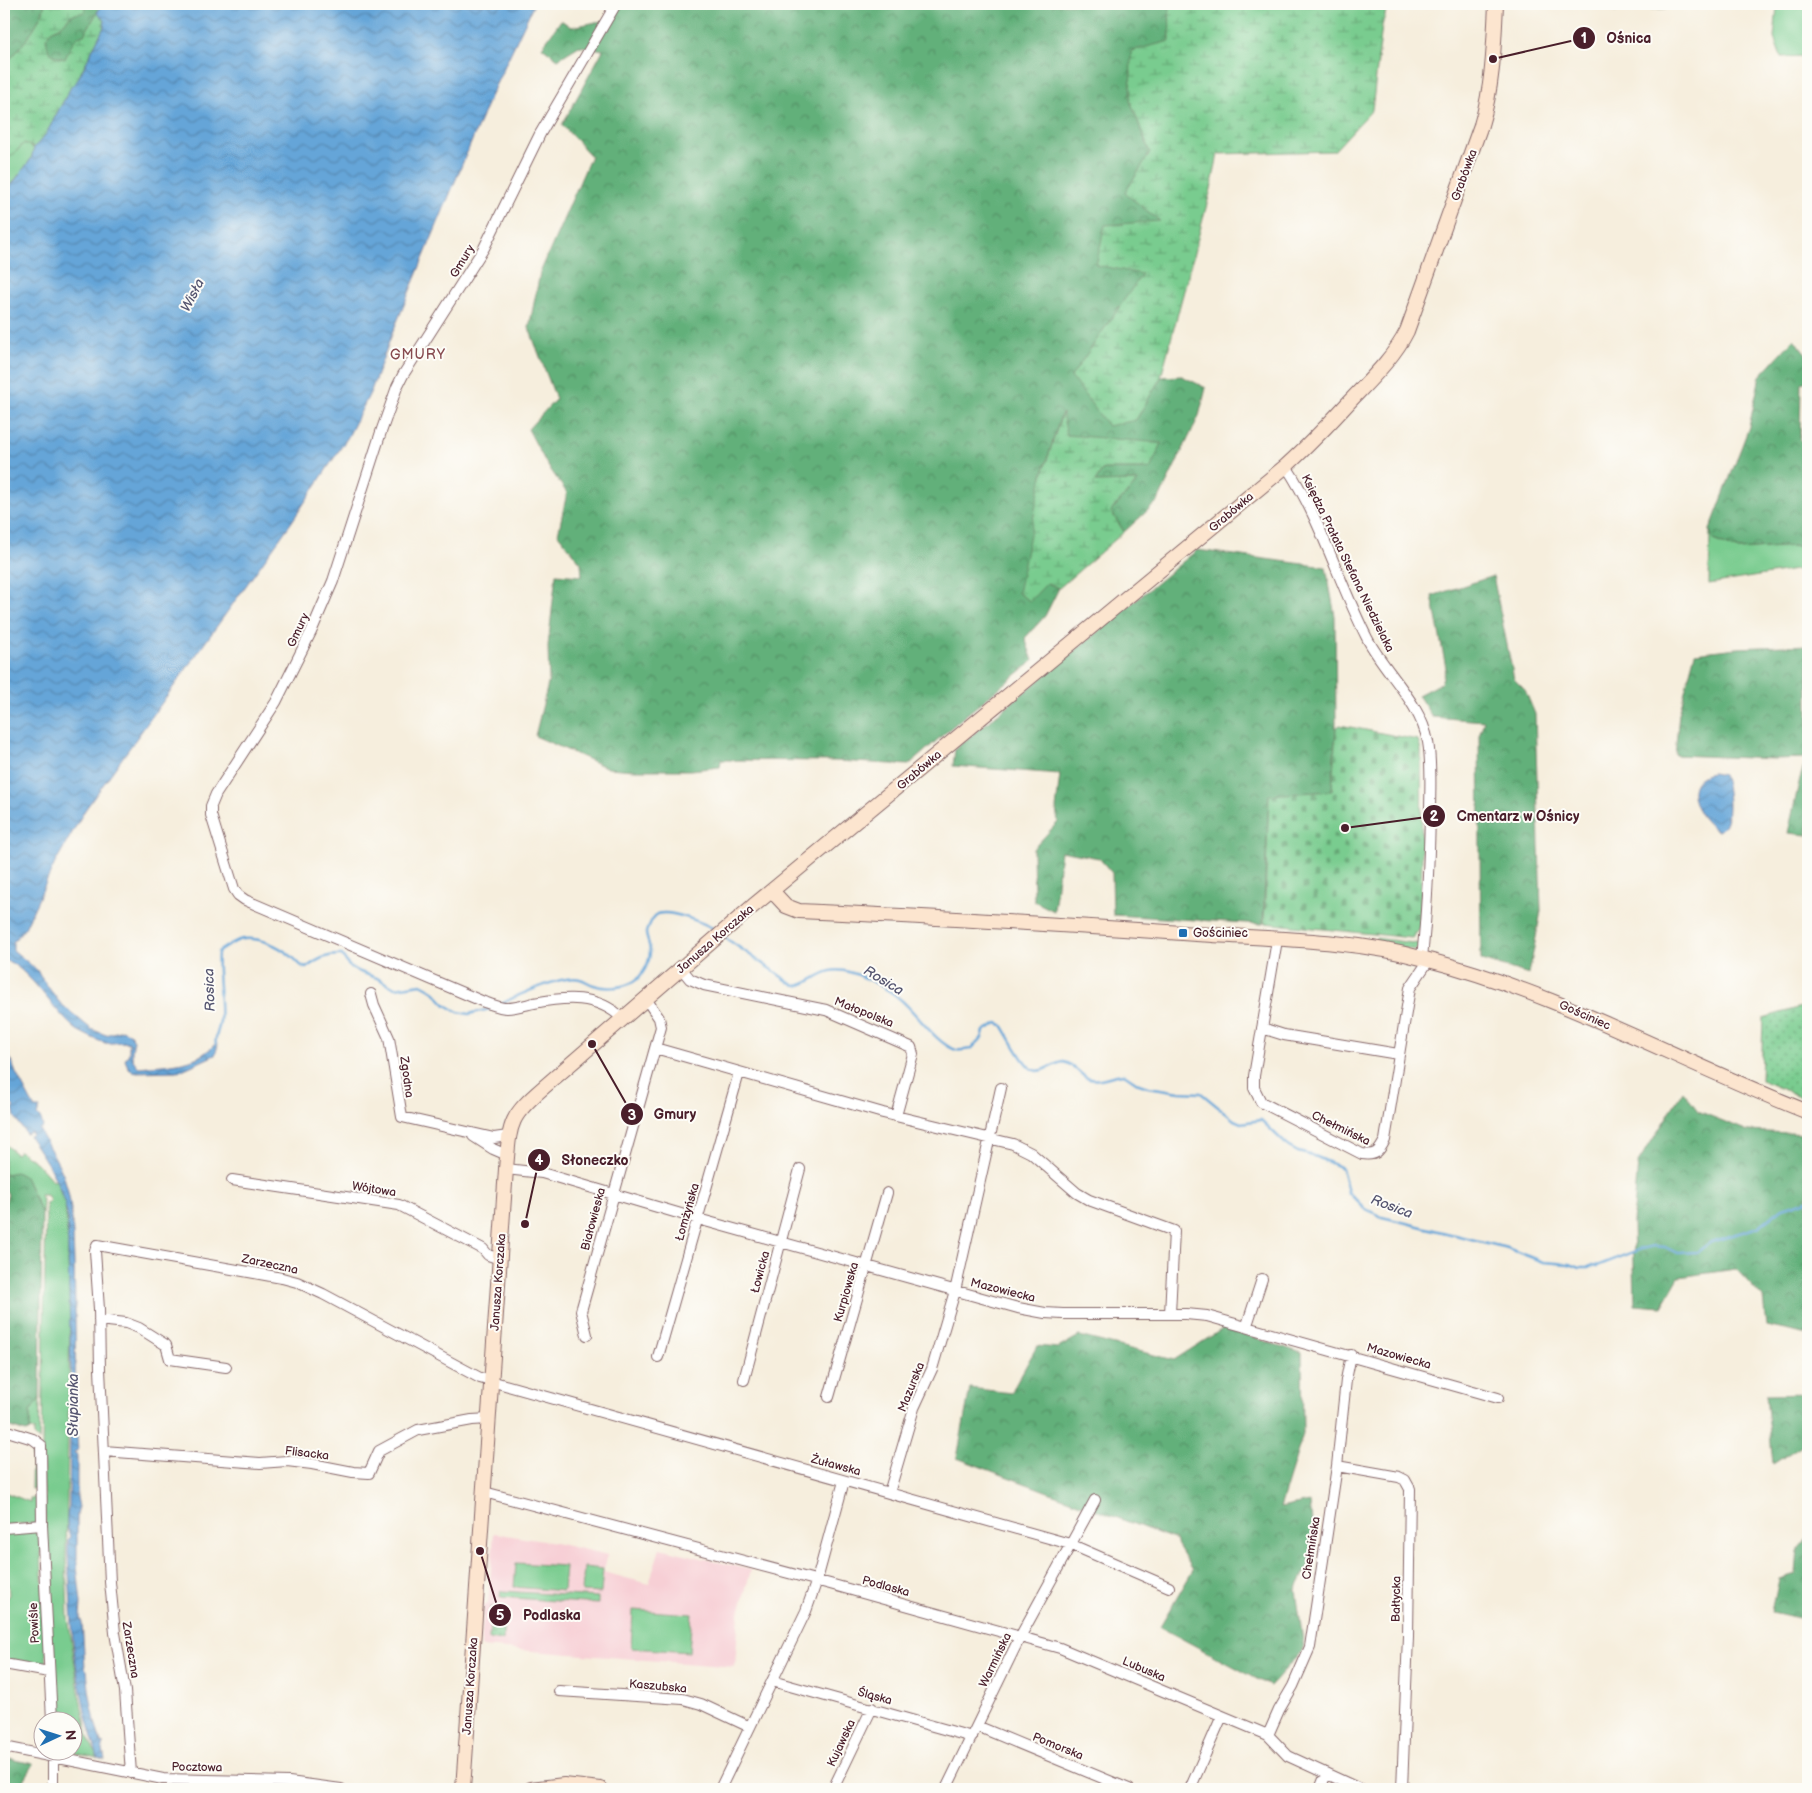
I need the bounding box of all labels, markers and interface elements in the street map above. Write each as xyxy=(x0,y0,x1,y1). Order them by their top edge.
callout: Ośnica xyxy=(1571,24,1661,53)
text: 1 xyxy=(1581,29,1587,48)
text: Ośnica xyxy=(1607,30,1651,47)
street label: Grabówka xyxy=(1448,147,1481,203)
street label: Gmury xyxy=(447,242,478,281)
water label: Wisła xyxy=(177,276,208,315)
district label: GMURY xyxy=(390,346,446,363)
street label: Księdza Prałata Stefana Niedzielaka xyxy=(1298,472,1397,655)
street label: Grabówka xyxy=(1206,489,1257,535)
street label: Gmury xyxy=(284,610,313,650)
street label: Grabówka xyxy=(894,747,945,793)
callout: Cmentarz w Ośnicy xyxy=(1421,802,1589,831)
text: 2 xyxy=(1430,807,1439,826)
text: Cmentarz w Ośnicy xyxy=(1457,808,1580,825)
street label: Janusza Korczaka xyxy=(674,902,757,977)
place label: Gościniec xyxy=(1193,926,1248,941)
marker: Gościniec xyxy=(1177,927,1189,939)
water label: Rosica xyxy=(861,962,907,999)
water label: Rosica xyxy=(200,968,219,1012)
street label: Małopolska xyxy=(832,994,896,1031)
street label: Gościniec xyxy=(1557,997,1613,1033)
street label: Zgodna xyxy=(396,1054,417,1099)
callout: Gmury xyxy=(619,1100,707,1129)
text: 3 xyxy=(628,1106,637,1125)
text: Gmury xyxy=(654,1106,697,1123)
street label: Chełmińska xyxy=(1309,1108,1373,1149)
callout: Słoneczko xyxy=(526,1145,638,1174)
text: 4 xyxy=(535,1151,544,1170)
text: Słoneczko xyxy=(561,1152,629,1169)
street label: Wójtowa xyxy=(351,1179,397,1200)
street label: Łomżyńska xyxy=(672,1181,703,1243)
street label: Białowieska xyxy=(578,1186,609,1252)
water label: Rosica xyxy=(1368,1191,1415,1222)
street label: Janusza Korczaka xyxy=(488,1233,509,1331)
street label: Łowicka xyxy=(748,1249,773,1295)
street label: Zarzeczna xyxy=(239,1251,300,1278)
street label: Kurpiowska xyxy=(831,1260,862,1324)
street label: Mazowiecka xyxy=(969,1275,1037,1306)
street label: Mazowiecka xyxy=(1365,1340,1433,1373)
street label: Mazurska xyxy=(895,1360,928,1414)
water label: Słupianka xyxy=(65,1373,82,1437)
street label: Flisacka xyxy=(284,1443,330,1464)
street label: Żuławska xyxy=(808,1450,863,1479)
street label: Chełmińska xyxy=(1299,1515,1324,1581)
street label: Podlaska xyxy=(860,1573,911,1600)
street label: Bałtycka xyxy=(1389,1576,1404,1622)
callout: Podlaska xyxy=(488,1600,591,1629)
street label: Powiśle xyxy=(26,1602,43,1644)
text: 5 xyxy=(496,1606,505,1625)
text: Podlaska xyxy=(523,1607,581,1624)
street label: Zarzeczna xyxy=(118,1620,142,1680)
street label: Warmińska xyxy=(976,1630,1015,1690)
street label: Janusza Korczaka xyxy=(460,1637,481,1735)
street label: Lubuska xyxy=(1120,1654,1168,1685)
street label: Kaszubska xyxy=(628,1677,688,1697)
street label: Śląska xyxy=(856,1683,894,1708)
north arrow xyxy=(32,1710,82,1760)
street label: Kujawska xyxy=(824,1717,859,1769)
text: N xyxy=(62,1729,79,1741)
street label: Pomorska xyxy=(1030,1730,1086,1763)
street label: Pocztowa xyxy=(171,1760,223,1775)

